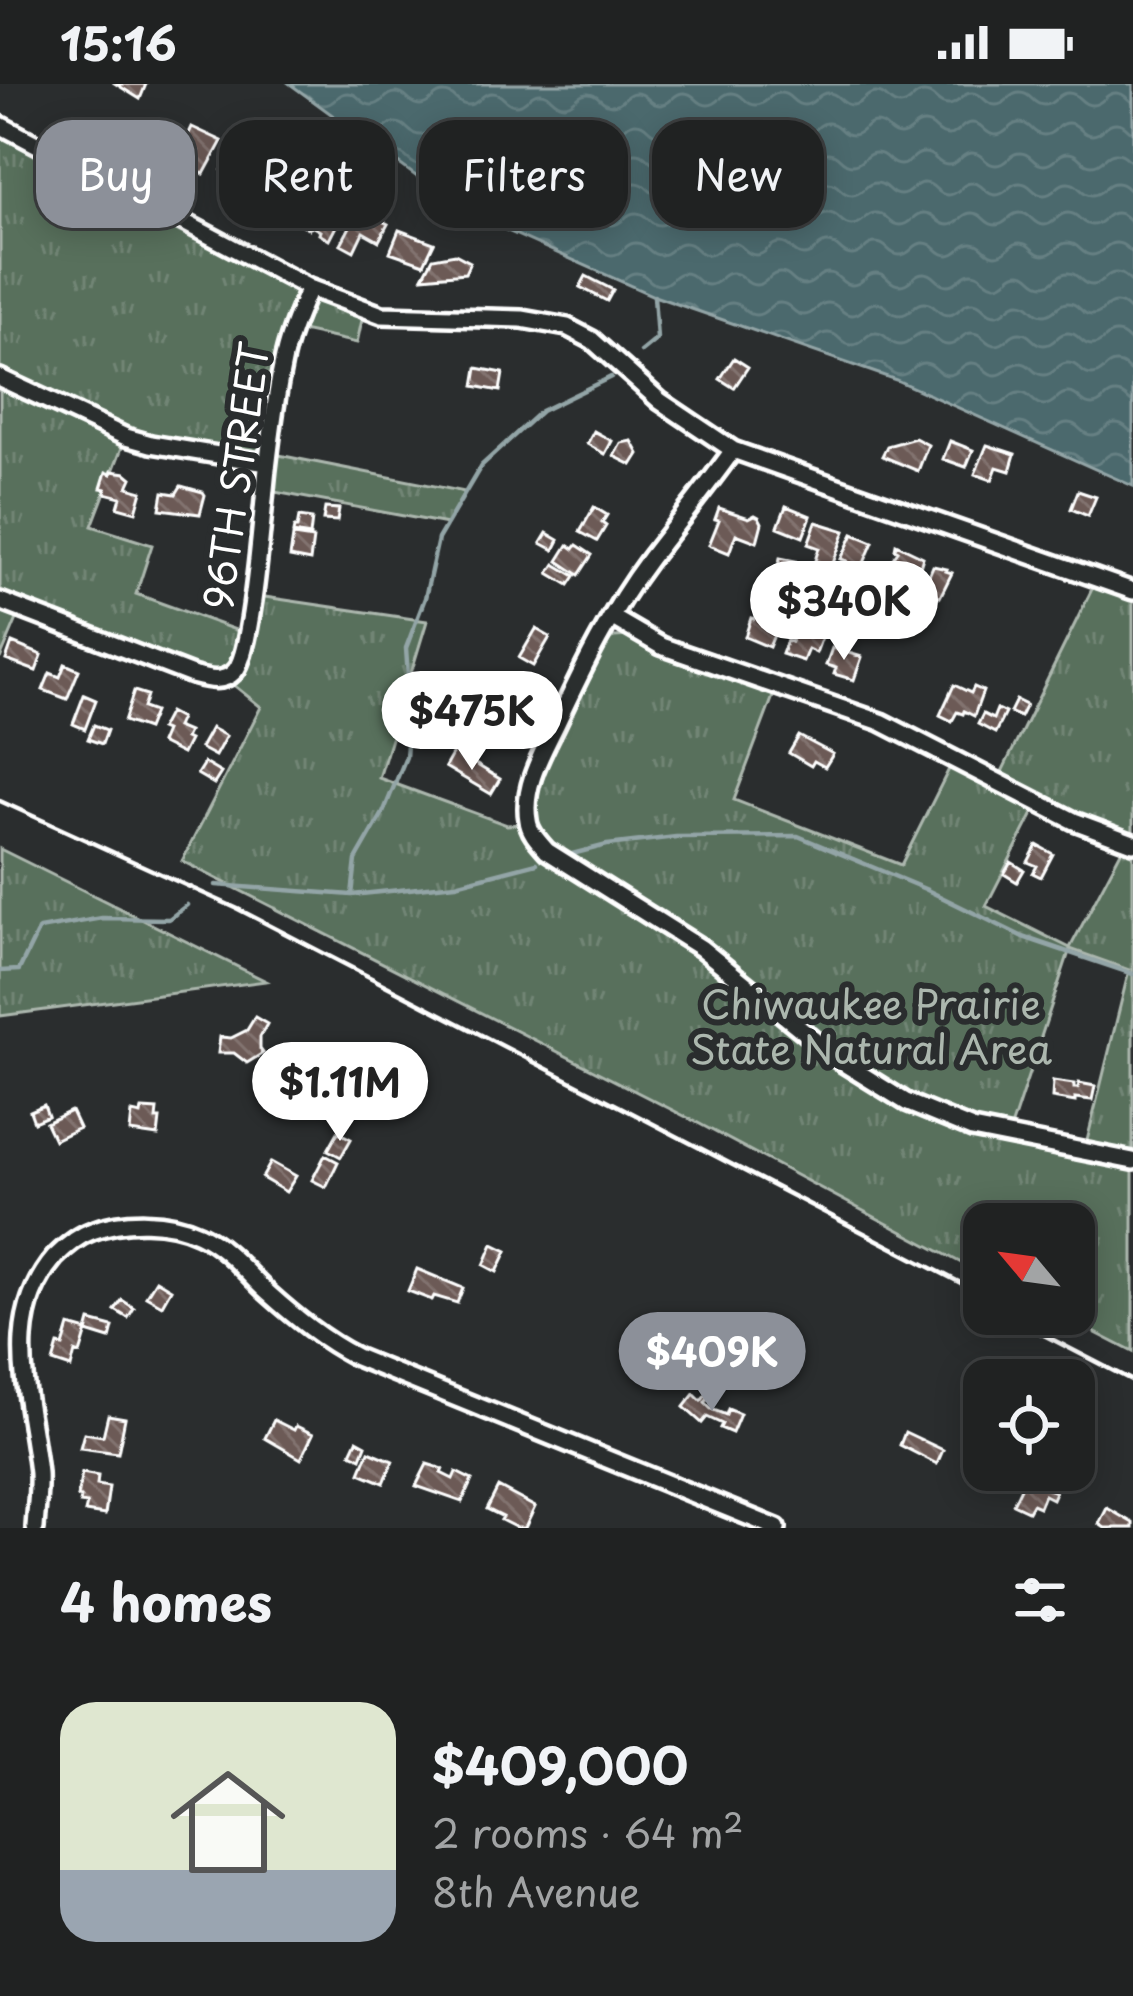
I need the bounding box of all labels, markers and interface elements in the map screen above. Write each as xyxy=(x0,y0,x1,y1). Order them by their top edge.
text: 15:16 xyxy=(60,8,177,76)
chip: Buy xyxy=(36,120,195,228)
chip: Rent xyxy=(219,120,395,228)
chip: Filters xyxy=(419,120,628,228)
chip: New xyxy=(652,120,824,228)
street label: 96TH STREET xyxy=(187,338,283,613)
pin: $340K xyxy=(760,561,928,663)
text: $340K xyxy=(777,570,911,629)
pin: $475K xyxy=(388,671,556,773)
text: $475K xyxy=(409,680,535,739)
park label: Chiwaukee Prairie State Natural Area xyxy=(690,973,1052,1077)
pin: $1.11M xyxy=(242,1042,438,1144)
text: $1.11M xyxy=(279,1051,401,1110)
north arrow xyxy=(963,1203,1095,1335)
map controls xyxy=(963,1203,1095,1491)
pin: $409K xyxy=(628,1312,796,1414)
text: $409K xyxy=(646,1321,778,1380)
button: locate xyxy=(963,1359,1095,1491)
text: 4 homes xyxy=(60,1562,272,1639)
icon: filters xyxy=(1007,1567,1073,1633)
text: $409,000 xyxy=(432,1725,688,1802)
icon: home xyxy=(156,1750,300,1894)
text: 2 rooms · 64 m² xyxy=(432,1802,744,1861)
text: 8th Avenue xyxy=(432,1861,640,1920)

